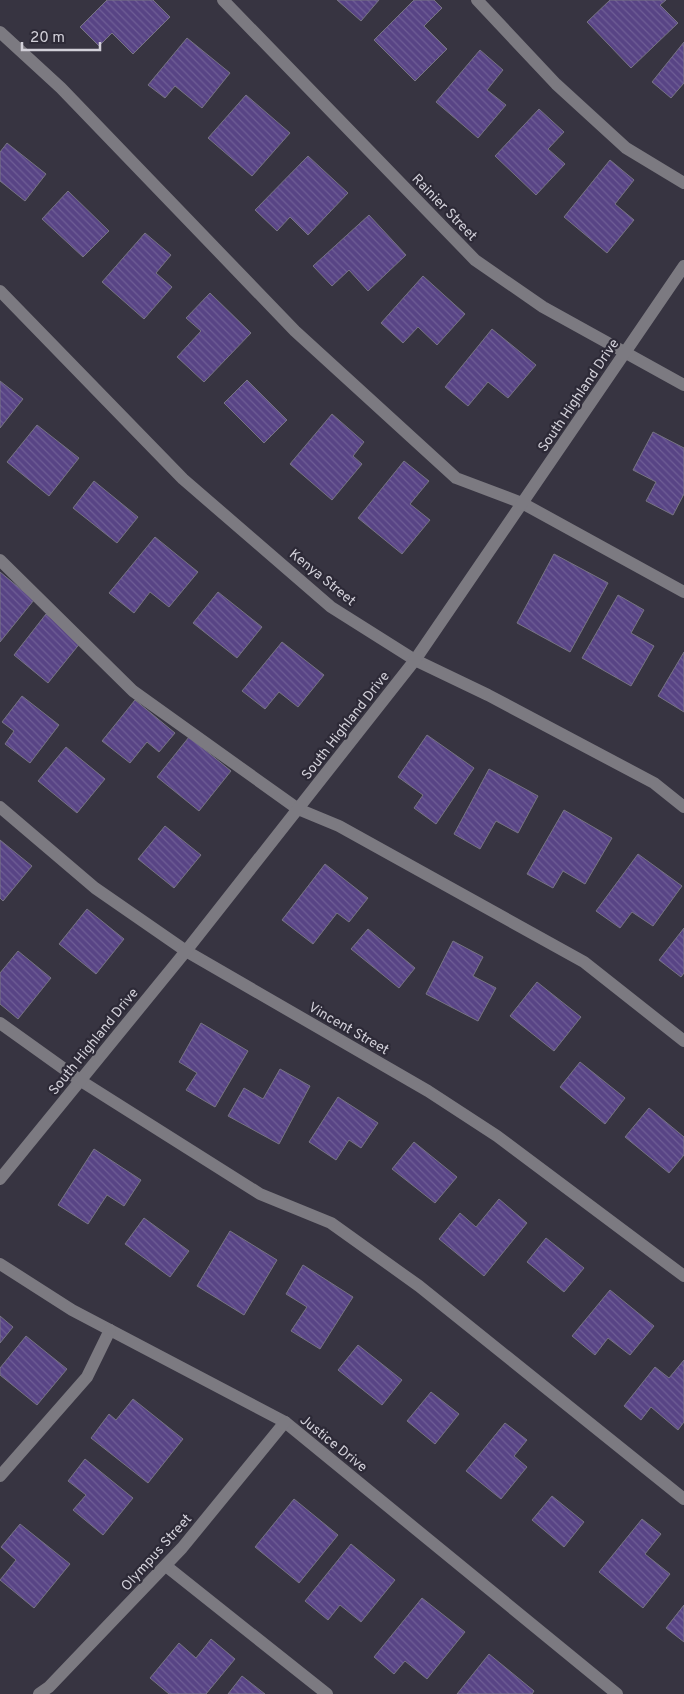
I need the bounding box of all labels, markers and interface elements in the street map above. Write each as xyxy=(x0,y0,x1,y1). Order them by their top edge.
scale bar xyxy=(22,20,100,52)
text: 20 m xyxy=(30,29,65,48)
street label: Rainier Street xyxy=(408,171,480,245)
street label: South Highland Drive xyxy=(535,336,623,456)
street label: Kenya Street xyxy=(285,546,359,610)
street label: South Highland Drive xyxy=(299,668,394,783)
street label: South Highland Drive xyxy=(46,985,143,1099)
street label: Vincent Street xyxy=(305,999,392,1059)
street label: Justice Drive xyxy=(296,1412,370,1476)
street label: Olympus Street xyxy=(118,1511,196,1595)

